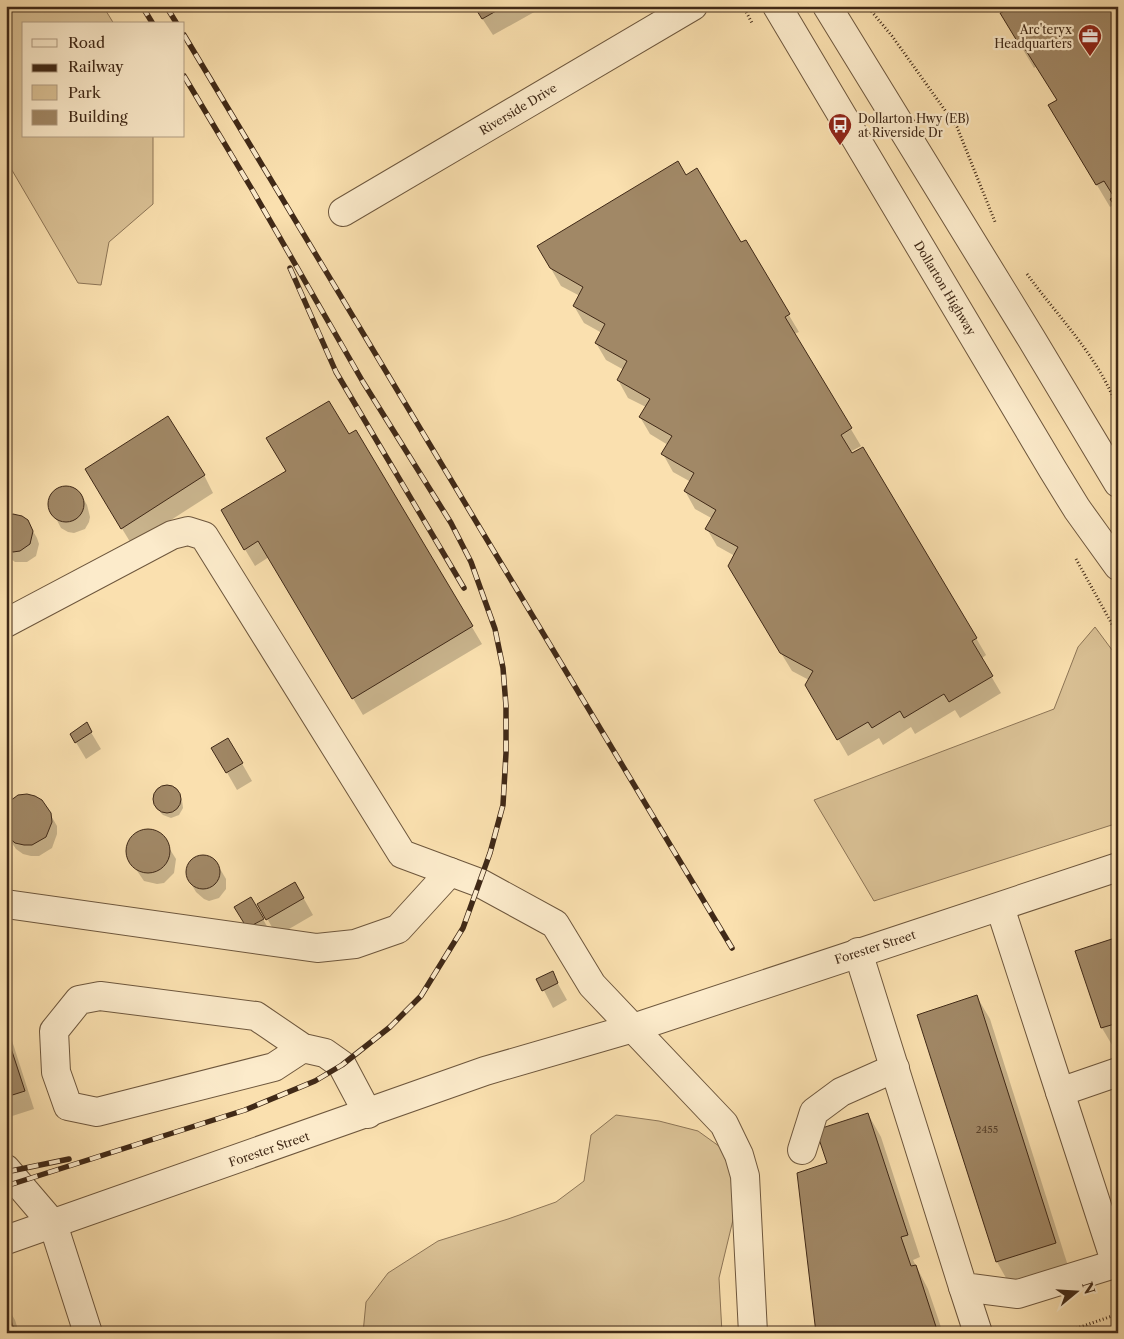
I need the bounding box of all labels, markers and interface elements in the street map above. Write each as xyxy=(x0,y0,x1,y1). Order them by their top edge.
legend xyxy=(22,22,185,138)
place label: Arc'teryx Headquarters xyxy=(994,22,1072,51)
office icon: Arc'teryx Headquarters xyxy=(1077,23,1103,57)
text: Road xyxy=(68,33,105,52)
text: Railway xyxy=(68,57,124,76)
street label: Riverside Drive xyxy=(477,80,560,138)
text: Park xyxy=(68,83,102,102)
text: Building xyxy=(68,107,128,126)
place label: Dollarton Hwy (EB) at Riverside Dr xyxy=(858,111,969,140)
bus stop icon: Dollarton Hwy (EB) at Riverside Dr xyxy=(827,112,853,146)
street label: Dollarton Highway xyxy=(911,238,979,338)
street label: Forester Street xyxy=(833,927,918,967)
house number: 2455 xyxy=(976,1123,998,1136)
street label: Forester Street xyxy=(227,1128,312,1170)
north arrow xyxy=(1052,1266,1102,1316)
text: N xyxy=(1078,1279,1099,1297)

